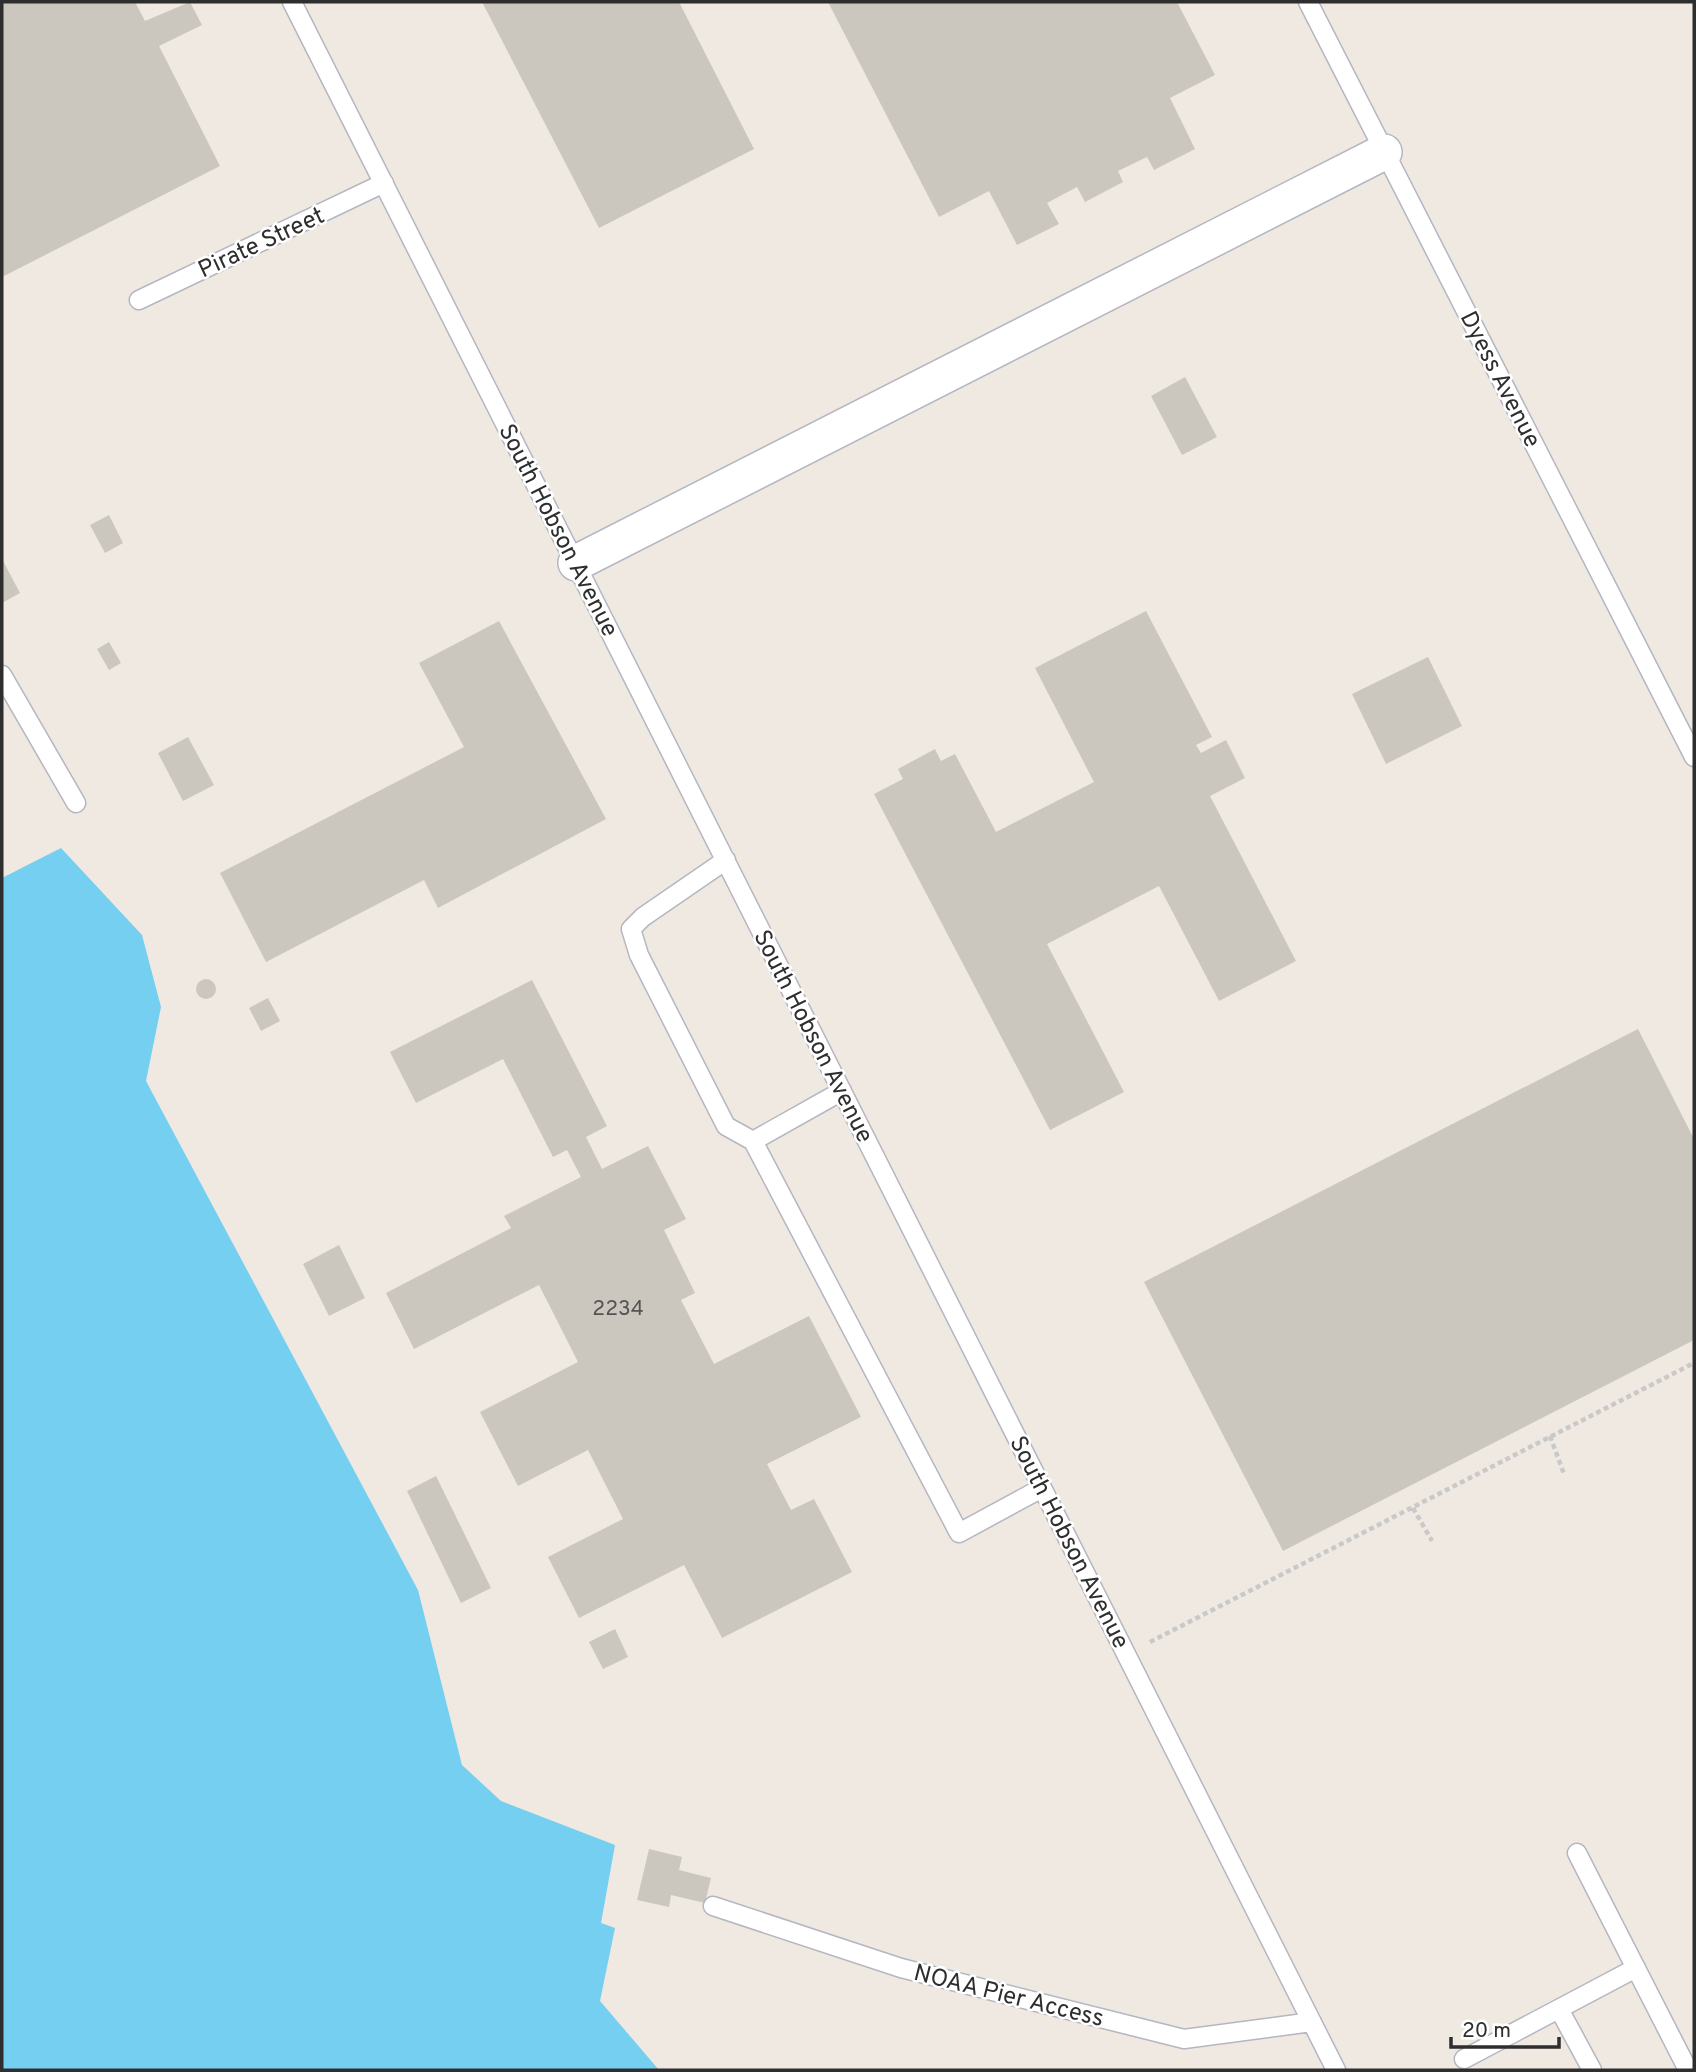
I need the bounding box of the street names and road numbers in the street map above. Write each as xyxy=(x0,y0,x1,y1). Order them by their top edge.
street label: Pirate Street xyxy=(194,202,330,286)
street label: Dyess Avenue xyxy=(1452,307,1546,453)
street label: South Hobson Avenue xyxy=(491,419,624,642)
street label: South Hobson Avenue xyxy=(746,925,879,1148)
street label: South Hobson Avenue xyxy=(1002,1431,1135,1654)
street label: NOAA Pier Access xyxy=(910,1959,1107,2035)

